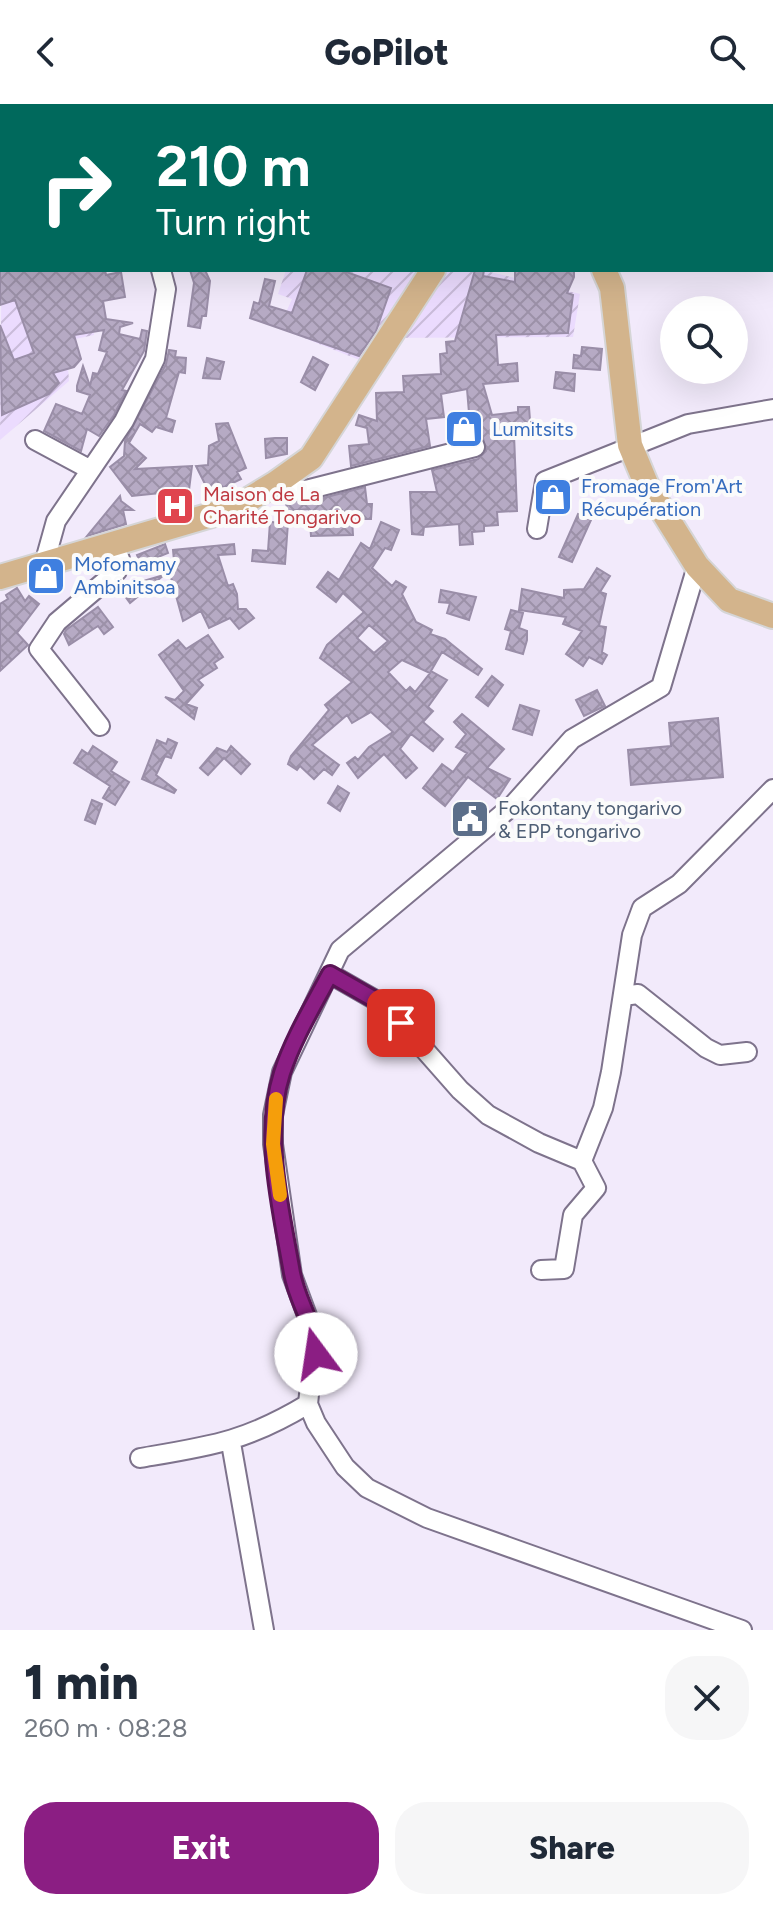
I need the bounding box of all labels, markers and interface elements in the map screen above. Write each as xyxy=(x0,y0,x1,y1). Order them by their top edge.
icon: back xyxy=(24,30,68,74)
icon: search xyxy=(705,30,749,74)
text: GoPilot xyxy=(324,31,449,74)
text: 210 m xyxy=(156,133,311,200)
icon: right xyxy=(24,136,128,240)
text: Turn right xyxy=(156,201,311,244)
map controls xyxy=(660,296,748,384)
button: search xyxy=(660,296,748,384)
shop icon: Lumitsits xyxy=(443,408,485,450)
place label: Lumitsits xyxy=(492,417,574,441)
place label: Fromage From'Art Récupération xyxy=(581,474,743,521)
shop icon: Fromage From'Art Récupération xyxy=(532,476,574,518)
place label: Maison de La Charité Tongarivo xyxy=(203,482,361,529)
hospital icon: Maison de La Charité Tongarivo xyxy=(154,485,196,527)
place label: Mofomamy Ambinitsoa xyxy=(74,552,177,599)
shop icon: Mofomamy Ambinitsoa xyxy=(25,555,67,597)
place label: Fokontany tongarivo & EPP tongarivo xyxy=(498,796,682,843)
public building icon: Fokontany tongarivo & EPP tongarivo xyxy=(449,798,491,840)
pin xyxy=(367,989,435,1057)
icon: arrive xyxy=(379,1001,423,1045)
position arrow xyxy=(274,1312,358,1396)
text: 1 min xyxy=(24,1653,139,1711)
button: close xyxy=(665,1656,749,1740)
text: 260 m · 08:28 xyxy=(24,1712,188,1744)
button: Exit xyxy=(24,1802,379,1894)
button: Share xyxy=(395,1802,749,1894)

